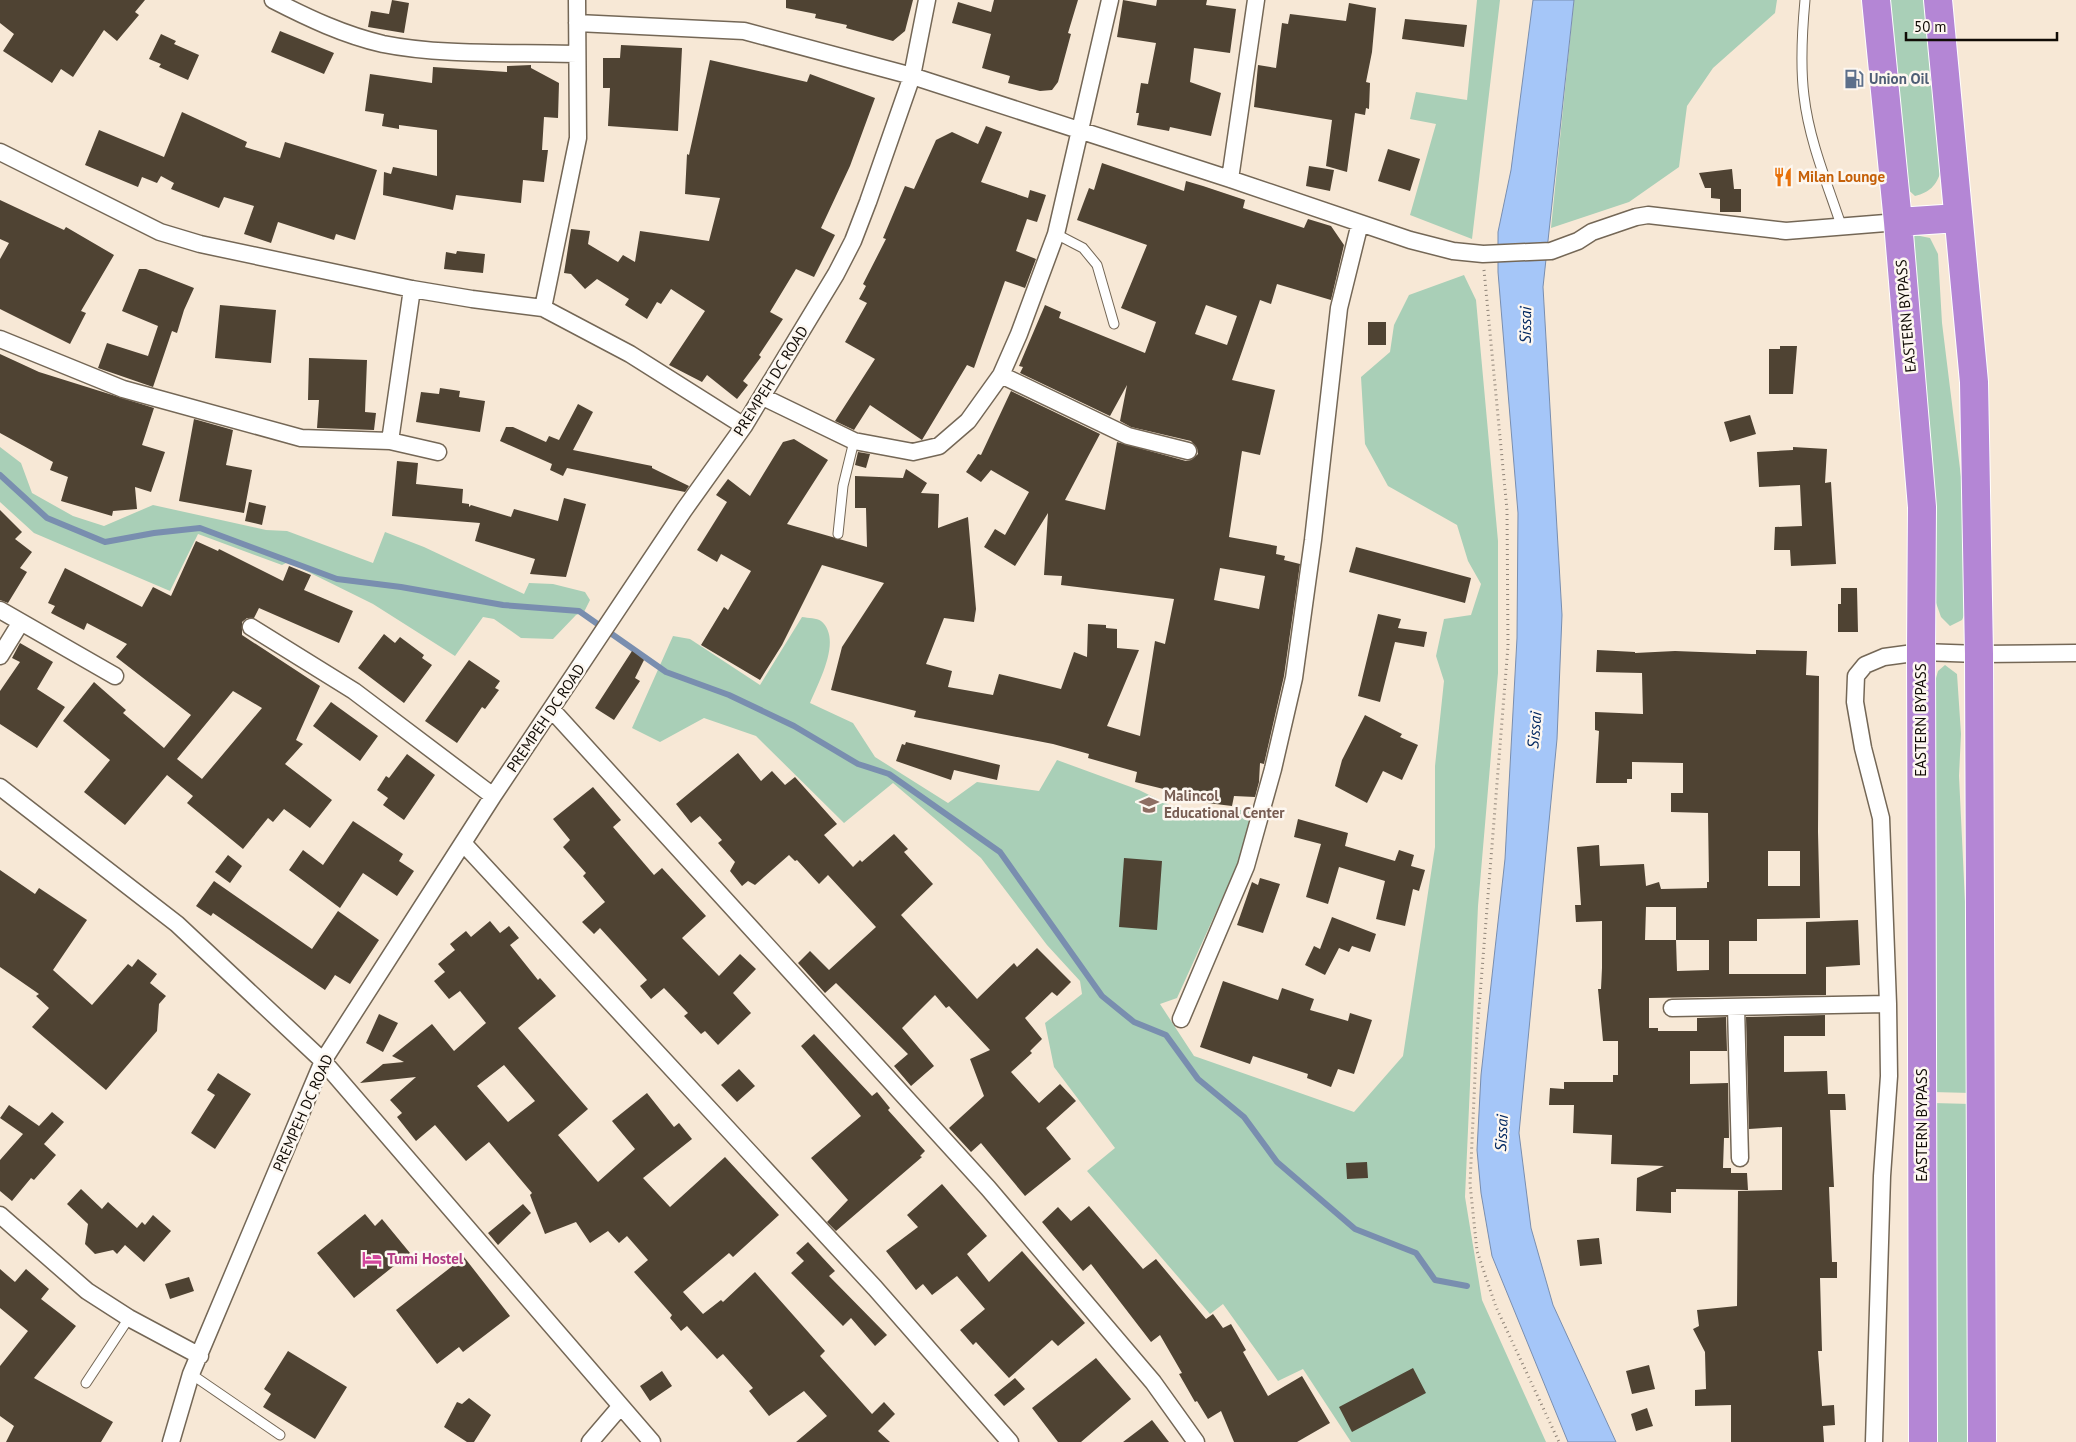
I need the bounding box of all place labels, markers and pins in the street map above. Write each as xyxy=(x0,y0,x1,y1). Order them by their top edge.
fuel station icon: Union Oil xyxy=(1843,68,1865,90)
place label: Union Oil xyxy=(1869,69,1930,88)
restaurant icon: Milan Lounge xyxy=(1772,166,1794,188)
place label: Milan Lounge xyxy=(1798,167,1885,186)
place label: Malincol Educational Center xyxy=(1164,786,1285,822)
school or university icon: Malincol Educational Center xyxy=(1138,794,1160,816)
hotel icon: Tumi Hostel xyxy=(361,1248,383,1270)
place label: Tumi Hostel xyxy=(387,1249,464,1268)

